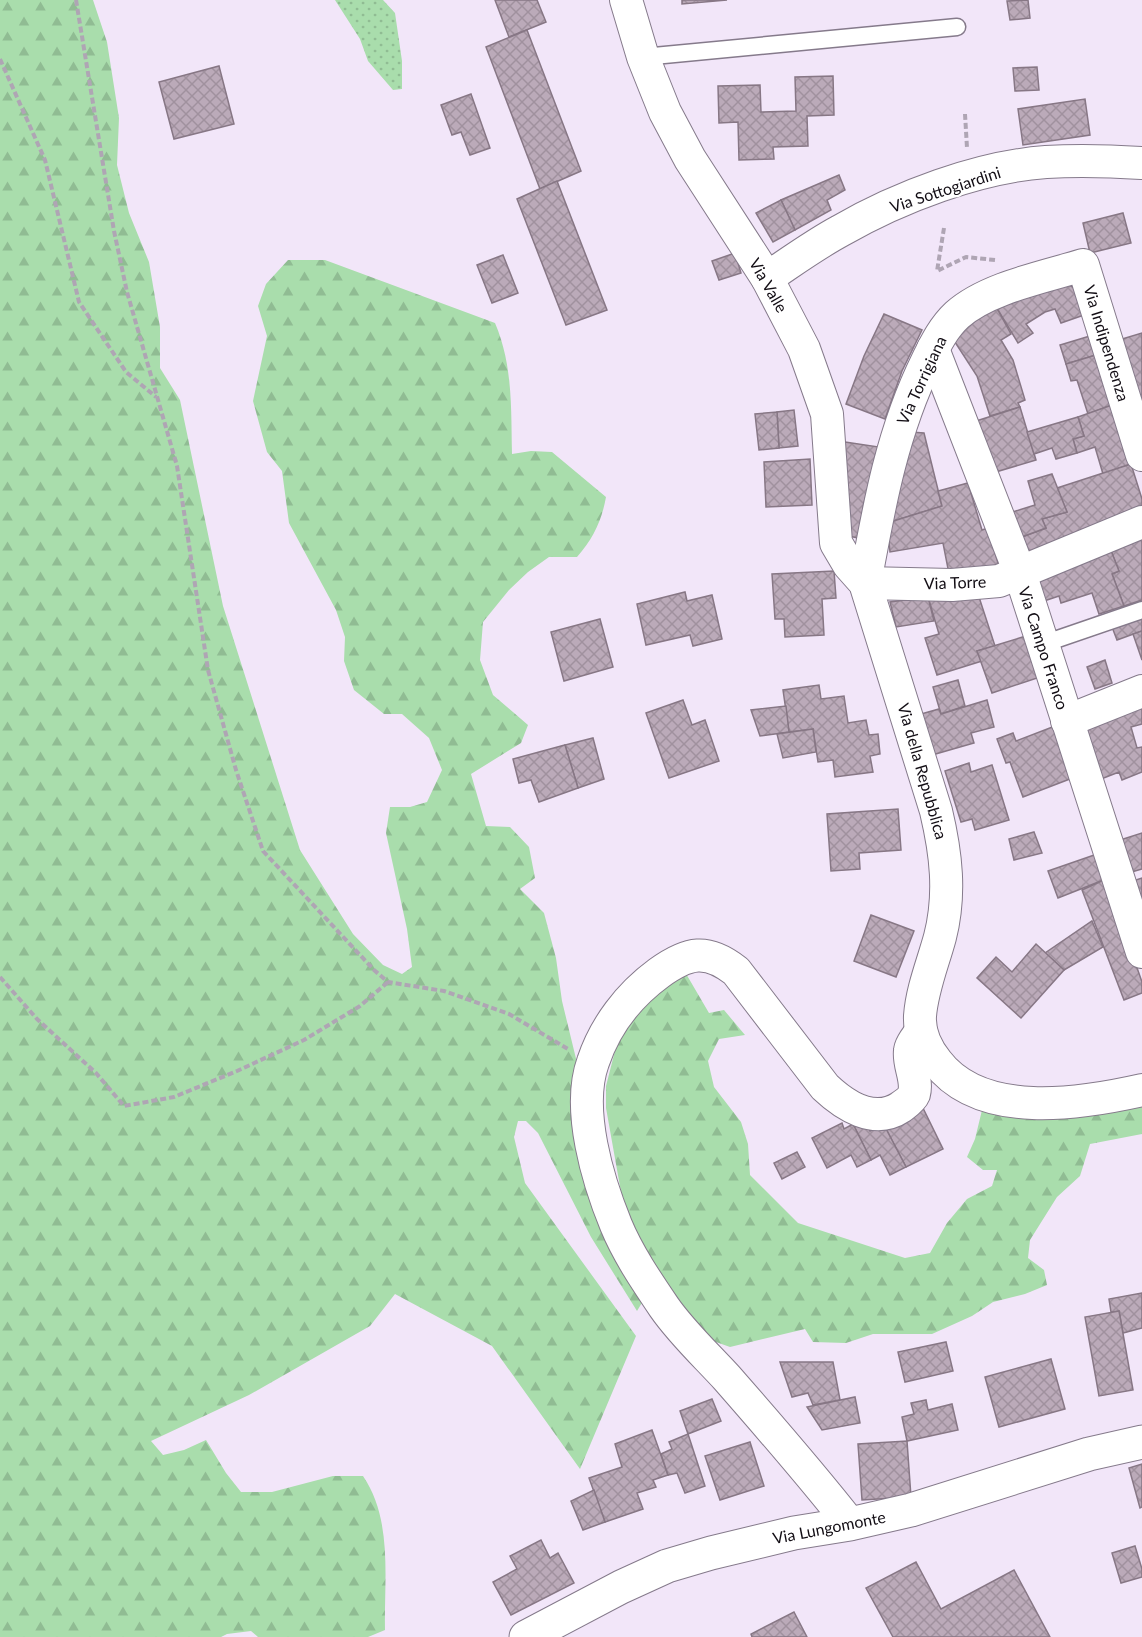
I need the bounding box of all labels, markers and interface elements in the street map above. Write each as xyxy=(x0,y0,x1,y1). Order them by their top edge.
street label: Via Sottogiardini xyxy=(887,162,1003,216)
street label: Via Valle xyxy=(746,254,792,316)
street label: Via Indipendenza xyxy=(1080,283,1134,403)
street label: Via Torrigiana xyxy=(892,333,950,427)
street label: Via Torre xyxy=(923,571,987,593)
street label: Via Campo Franco xyxy=(1015,584,1073,712)
street label: Via della Repubblica xyxy=(894,701,952,841)
street label: Via Lungomonte xyxy=(771,1507,887,1547)

